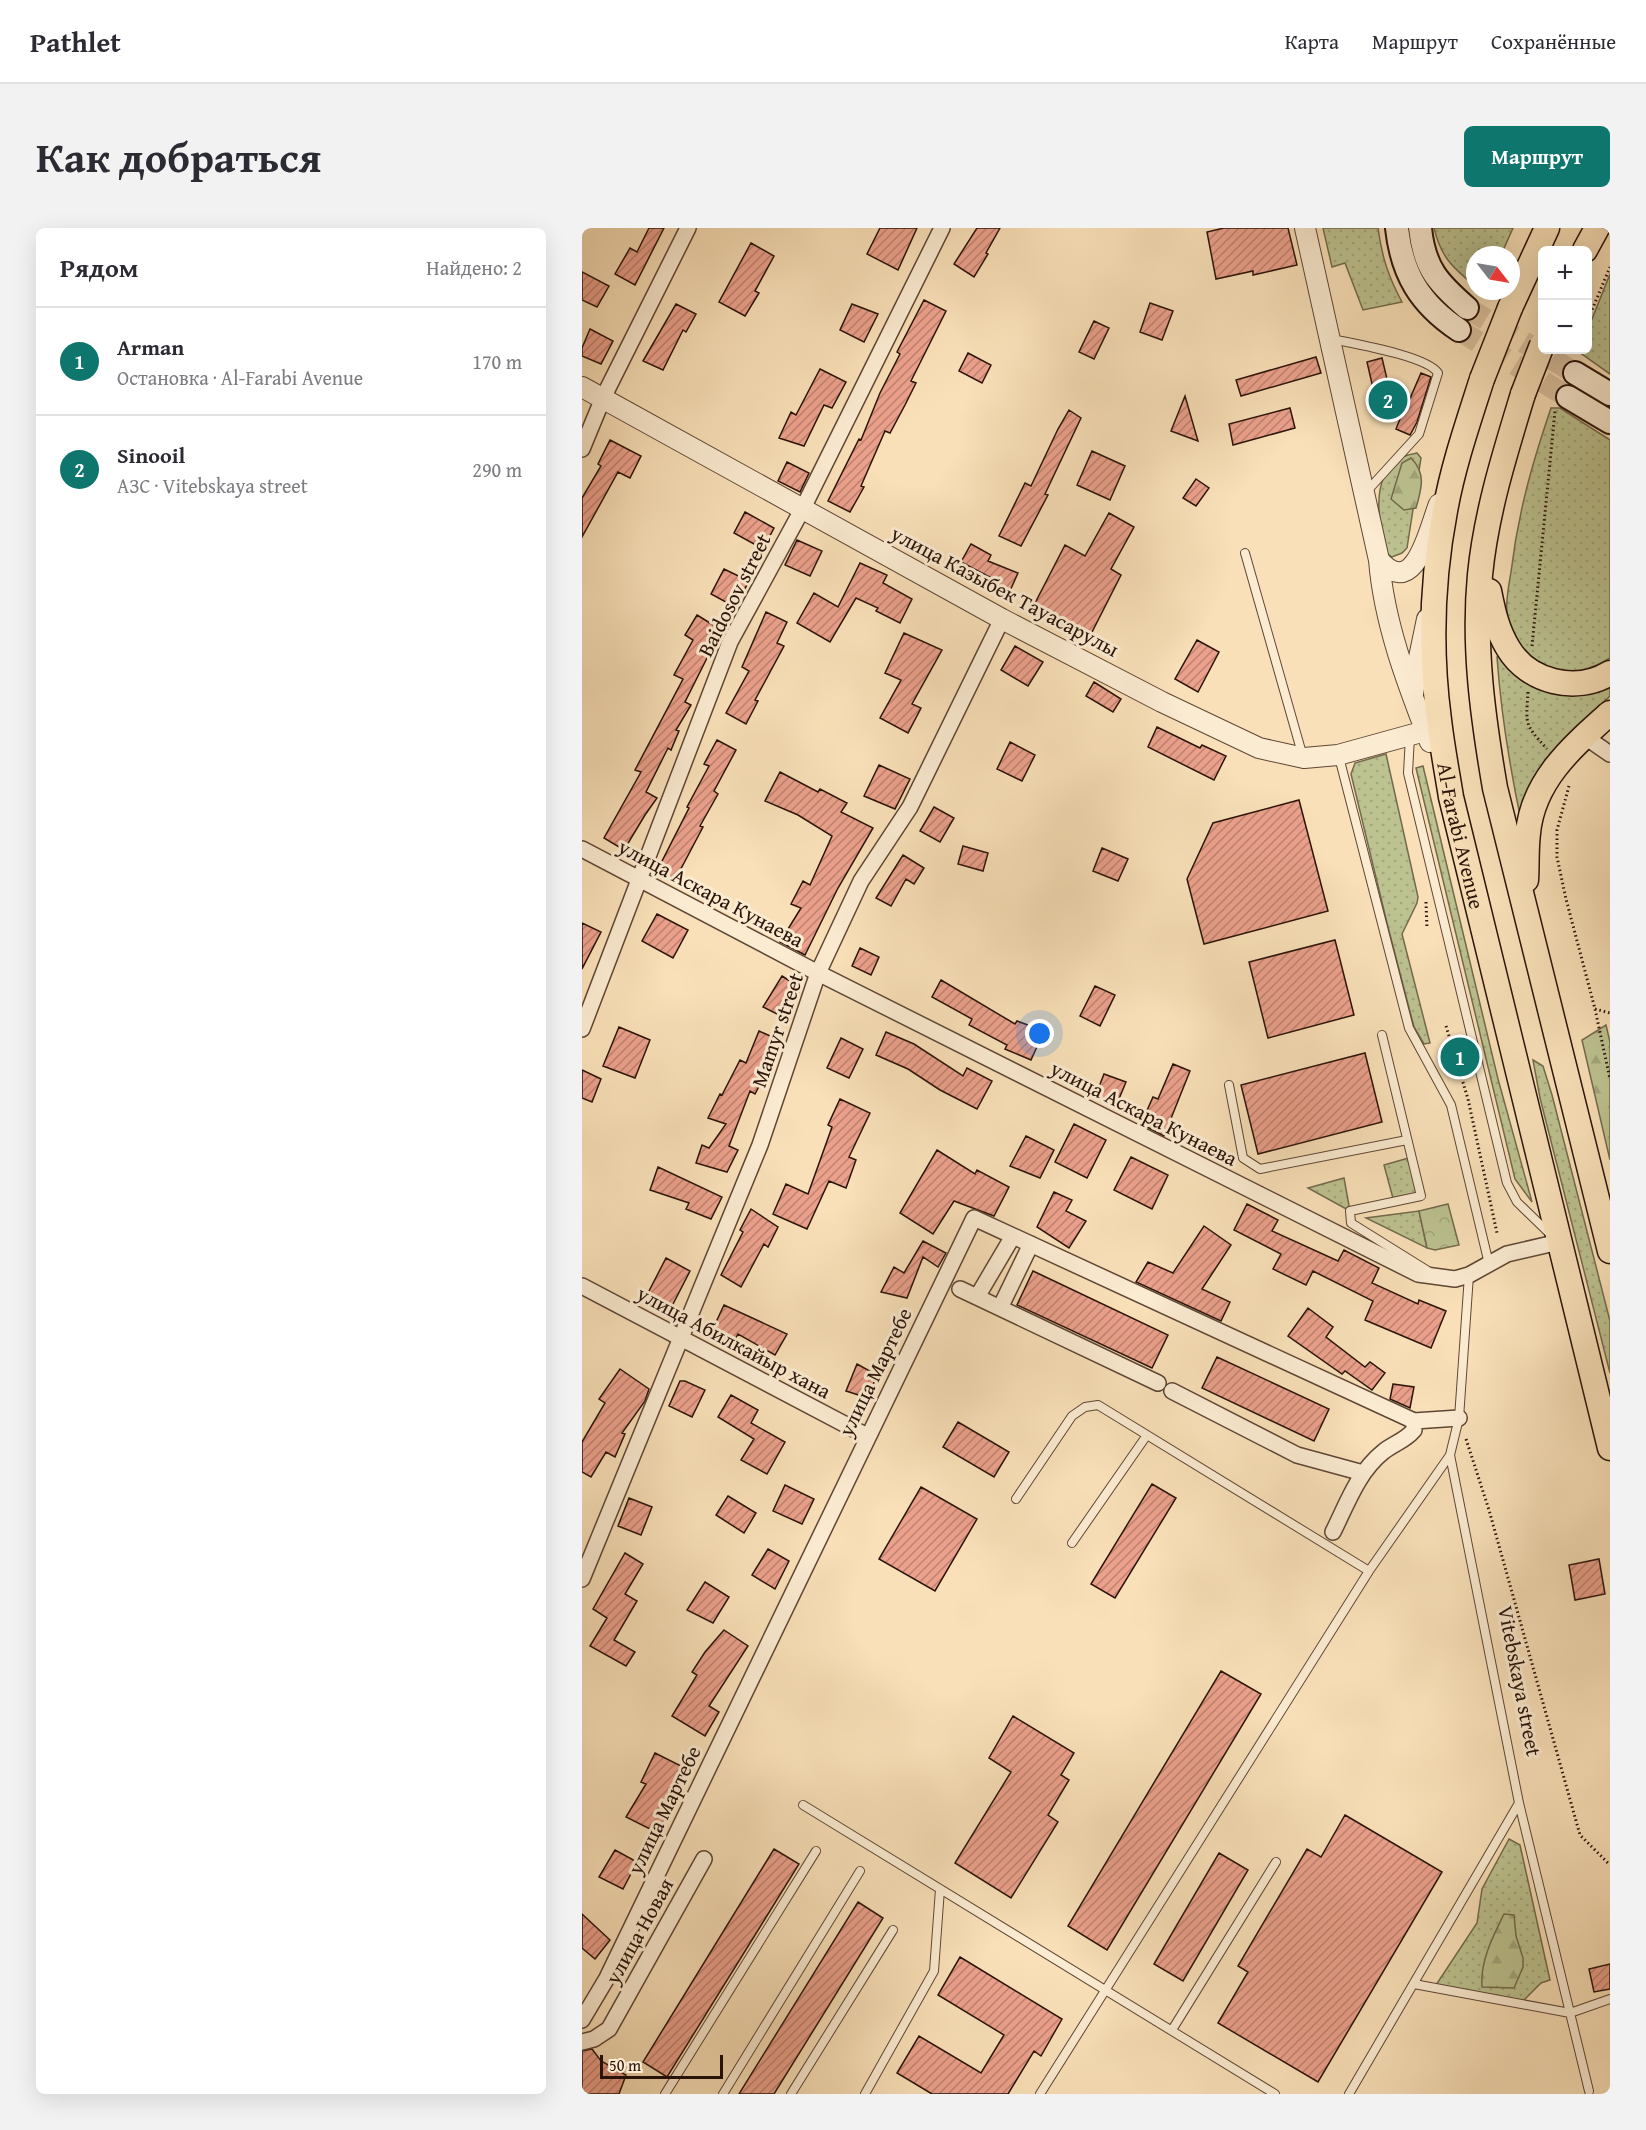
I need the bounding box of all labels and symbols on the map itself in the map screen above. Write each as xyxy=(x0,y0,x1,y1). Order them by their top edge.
north arrow xyxy=(1466,246,1520,300)
pin: 2 xyxy=(1368,378,1408,423)
street label: улица Казыбек Тауасарулы xyxy=(885,517,1125,665)
street label: Baidosov street xyxy=(690,527,779,662)
street label: Al-Farabi Avenue xyxy=(1430,760,1493,912)
street label: улица Аскара Кунаева xyxy=(612,830,809,955)
street label: Mamyr street xyxy=(743,968,811,1091)
your location xyxy=(1025,1019,1054,1048)
pin: 1 xyxy=(1440,1034,1480,1080)
street label: улица Аскара Кунаева xyxy=(1044,1052,1243,1174)
street label: улица Абилкайыр хана xyxy=(631,1277,837,1406)
street label: улица Мартебе xyxy=(830,1302,920,1442)
street label: Vitebskaya street xyxy=(1490,1603,1550,1759)
street label: улица Мартебе xyxy=(619,1740,709,1880)
street label: улица Новая xyxy=(597,1872,681,1990)
scale bar xyxy=(600,2052,723,2080)

